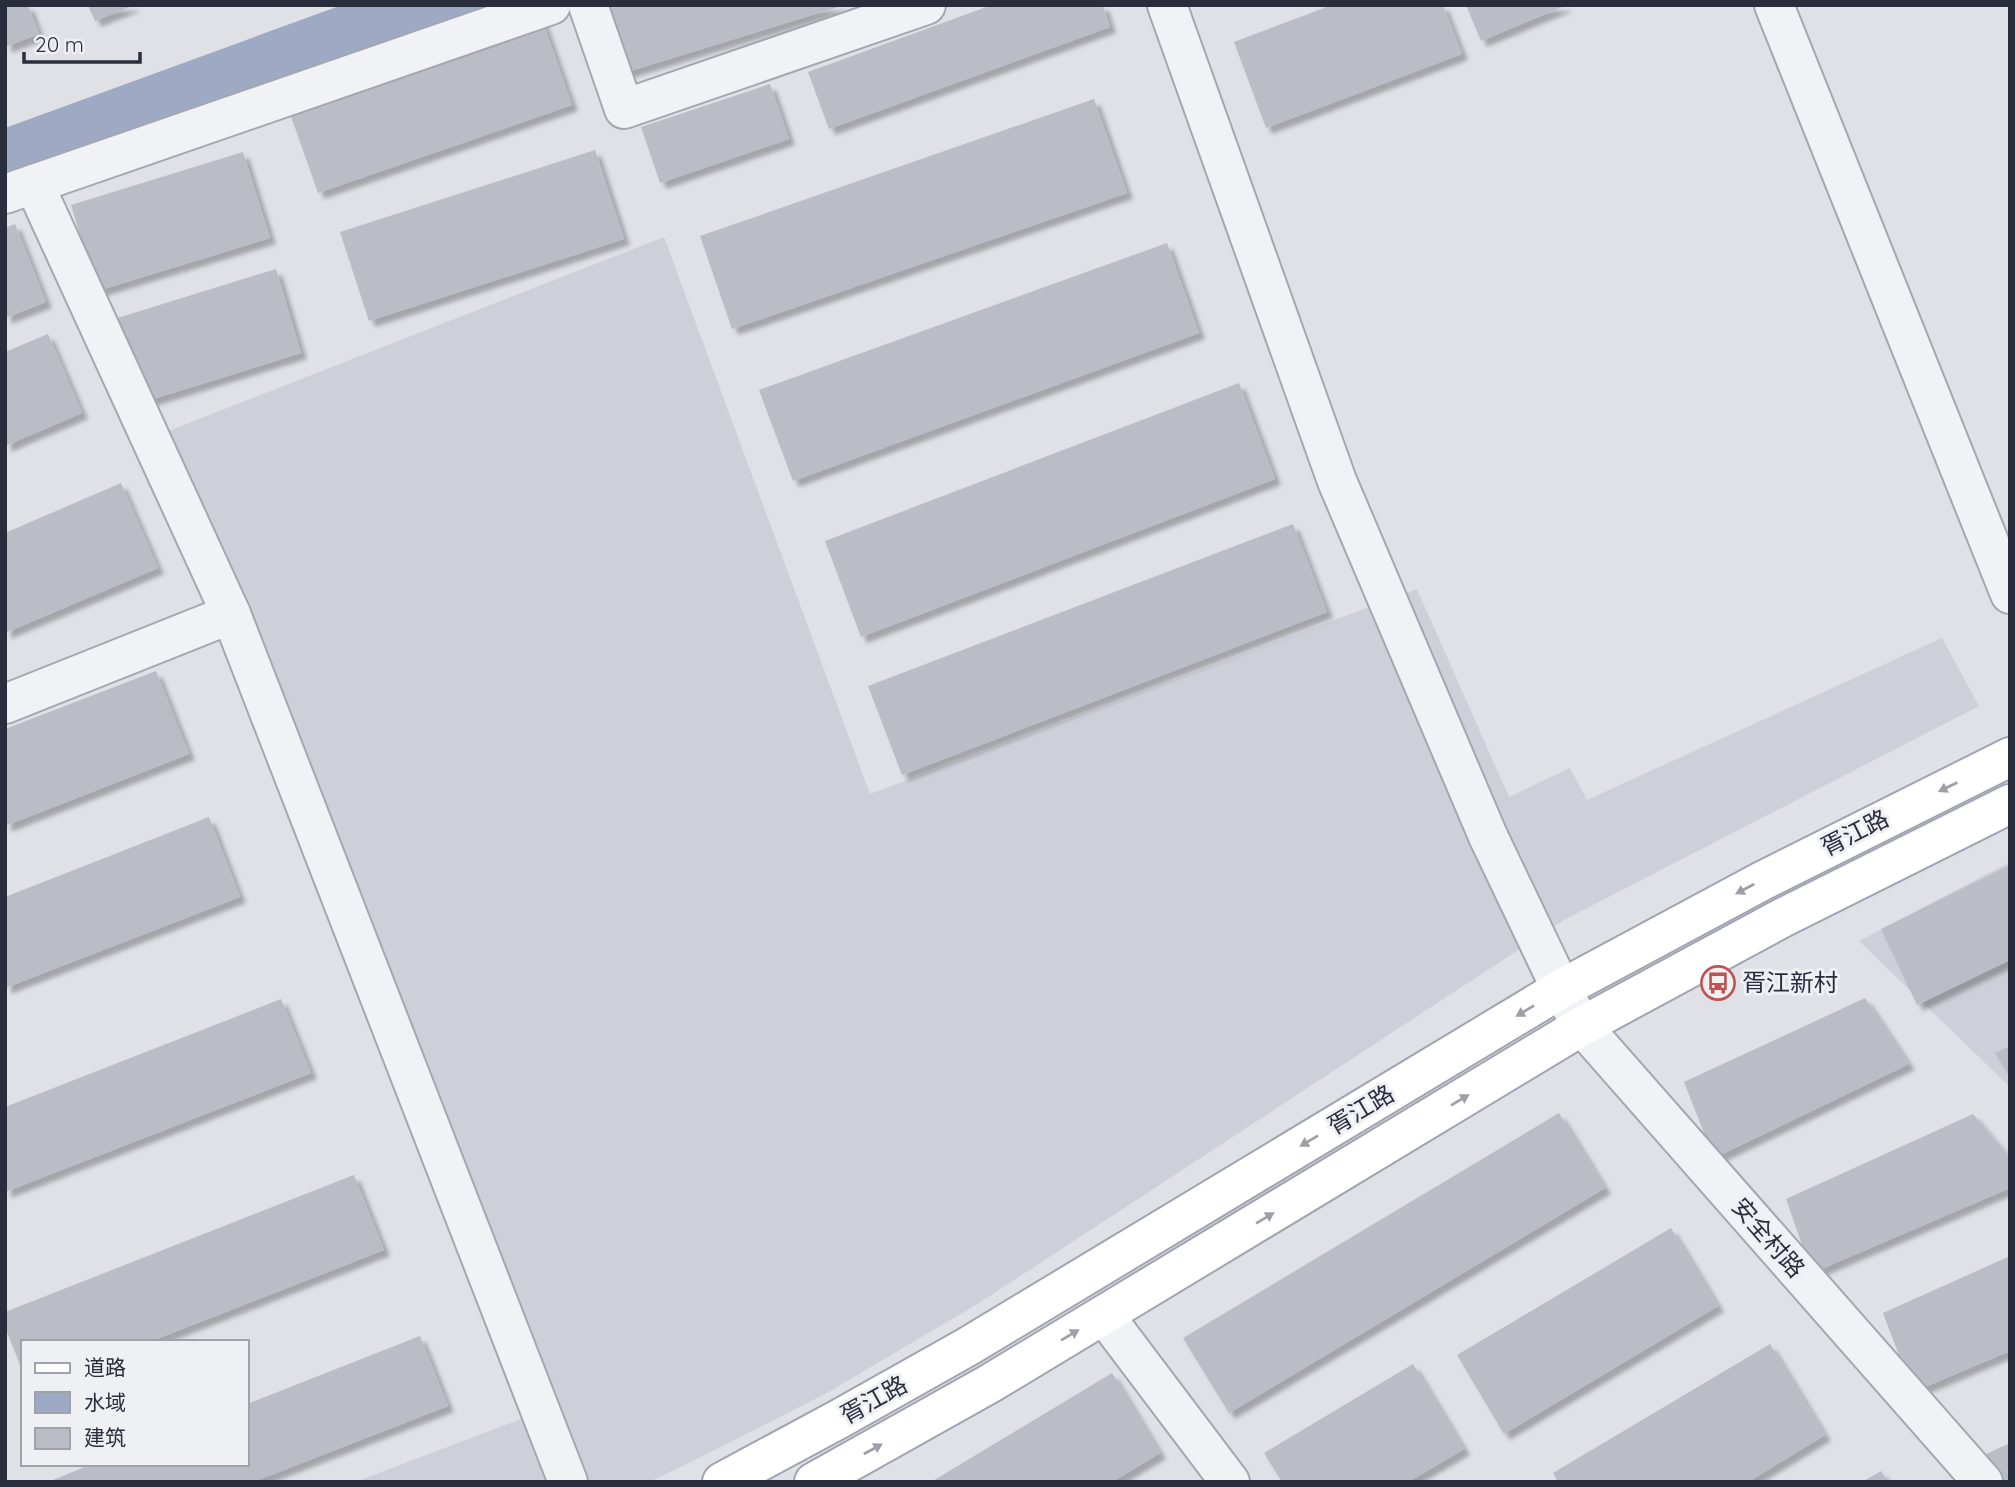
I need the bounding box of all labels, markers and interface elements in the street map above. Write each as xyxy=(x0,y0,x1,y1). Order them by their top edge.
scale bar xyxy=(24,21,140,65)
text: 20 m xyxy=(35,31,84,57)
one-way arrow xyxy=(1938,781,1958,792)
street label: 胥江路 xyxy=(1816,802,1893,862)
one-way arrow xyxy=(1736,883,1755,895)
bus stop icon: 胥江新村 xyxy=(1699,964,1737,1002)
place label: 胥江新村 xyxy=(1742,967,1838,997)
one-way arrow xyxy=(1515,1004,1534,1017)
street label: 胥江路 xyxy=(1322,1078,1399,1141)
one-way arrow xyxy=(1450,1093,1469,1106)
one-way arrow xyxy=(1299,1134,1319,1147)
street label: 安全村路 xyxy=(1726,1191,1812,1283)
one-way arrow xyxy=(1256,1211,1275,1224)
one-way arrow xyxy=(1061,1329,1080,1342)
legend xyxy=(21,1340,248,1466)
text: 道路 xyxy=(84,1354,126,1380)
street label: 胥江路 xyxy=(835,1369,912,1430)
text: 水域 xyxy=(84,1389,126,1415)
text: 建筑 xyxy=(84,1424,126,1450)
one-way arrow xyxy=(864,1443,883,1455)

